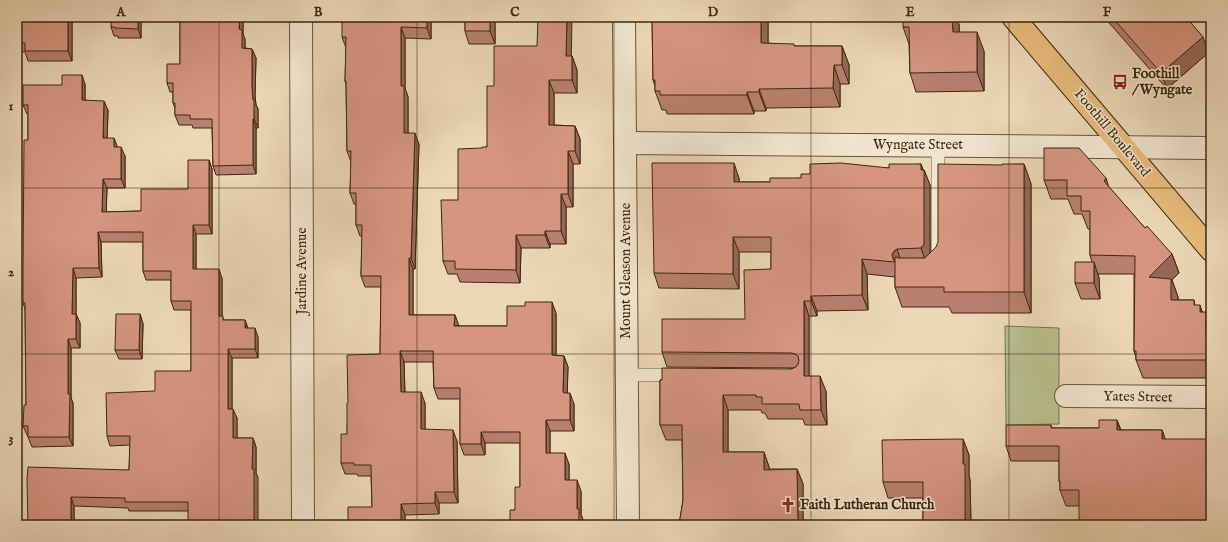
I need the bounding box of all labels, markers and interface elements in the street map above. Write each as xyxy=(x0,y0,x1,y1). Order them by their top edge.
text: A xyxy=(116,4,127,21)
text: B xyxy=(314,4,323,21)
text: C xyxy=(510,4,520,21)
text: D xyxy=(708,4,719,21)
text: E xyxy=(905,4,915,21)
text: F xyxy=(1103,4,1112,21)
place label: Foothill / Wyngate xyxy=(1131,65,1193,99)
bus stop icon: Foothill / Wyngate xyxy=(1111,73,1129,91)
street label: Foothill Boulevard xyxy=(1070,85,1154,181)
text: 1 xyxy=(9,98,14,115)
street label: Wyngate Street xyxy=(873,136,963,154)
street label: Mount Gleason Avenue xyxy=(617,202,635,339)
street label: Jardine Avenue xyxy=(293,227,311,317)
text: 2 xyxy=(8,264,14,281)
street label: Yates Street xyxy=(1103,387,1173,407)
text: 3 xyxy=(9,430,14,447)
church icon: Faith Lutheran Church xyxy=(779,496,797,514)
place label: Faith Lutheran Church xyxy=(800,496,935,514)

